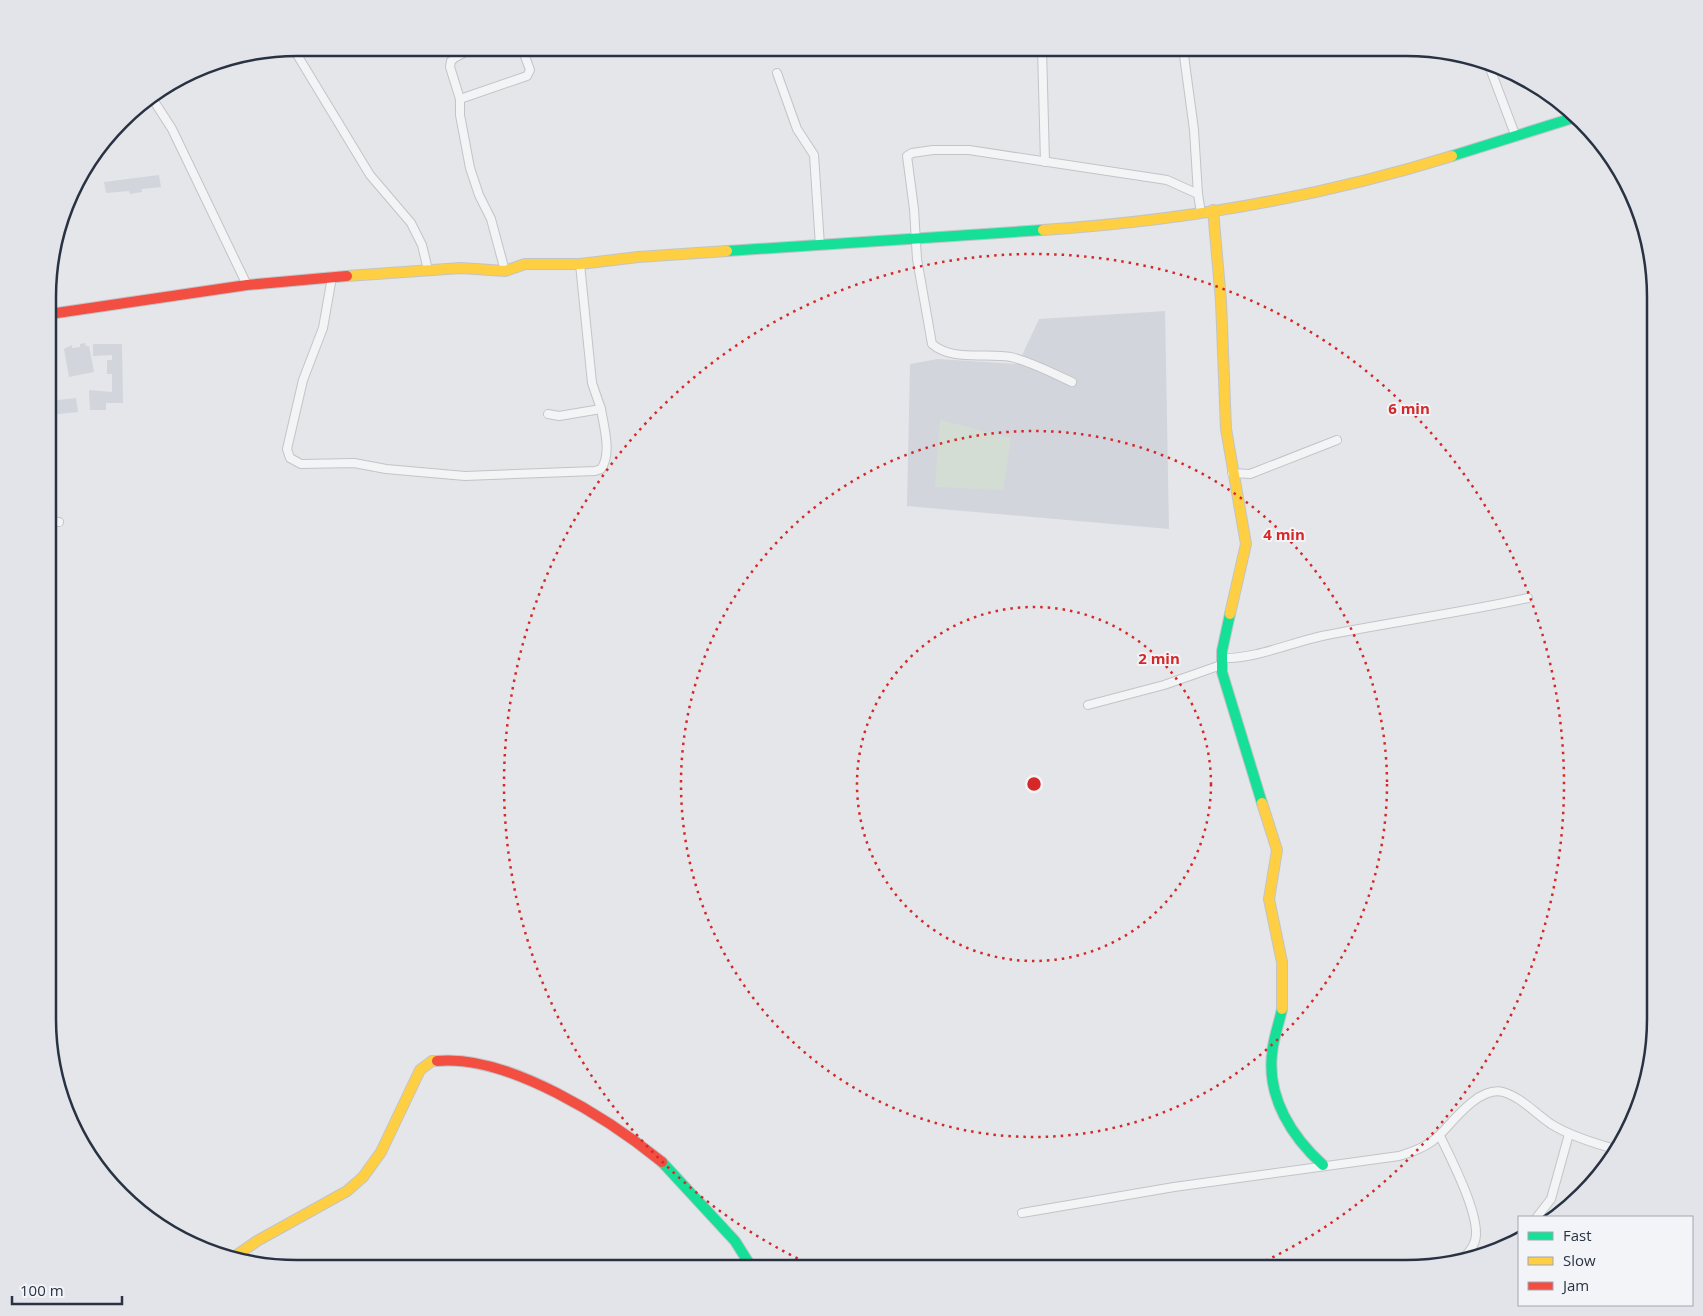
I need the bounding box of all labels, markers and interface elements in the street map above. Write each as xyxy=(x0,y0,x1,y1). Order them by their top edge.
text: 6 min xyxy=(1388,398,1430,418)
text: 4 min xyxy=(1263,524,1305,544)
text: 2 min xyxy=(1138,648,1180,668)
centre of rings xyxy=(1025,775,1043,793)
legend xyxy=(1518,1216,1693,1306)
text: Fast xyxy=(1563,1225,1592,1245)
text: Slow xyxy=(1563,1250,1596,1270)
scale bar xyxy=(12,1274,122,1306)
text: Jam xyxy=(1561,1275,1589,1295)
text: 100 m xyxy=(20,1280,64,1300)

